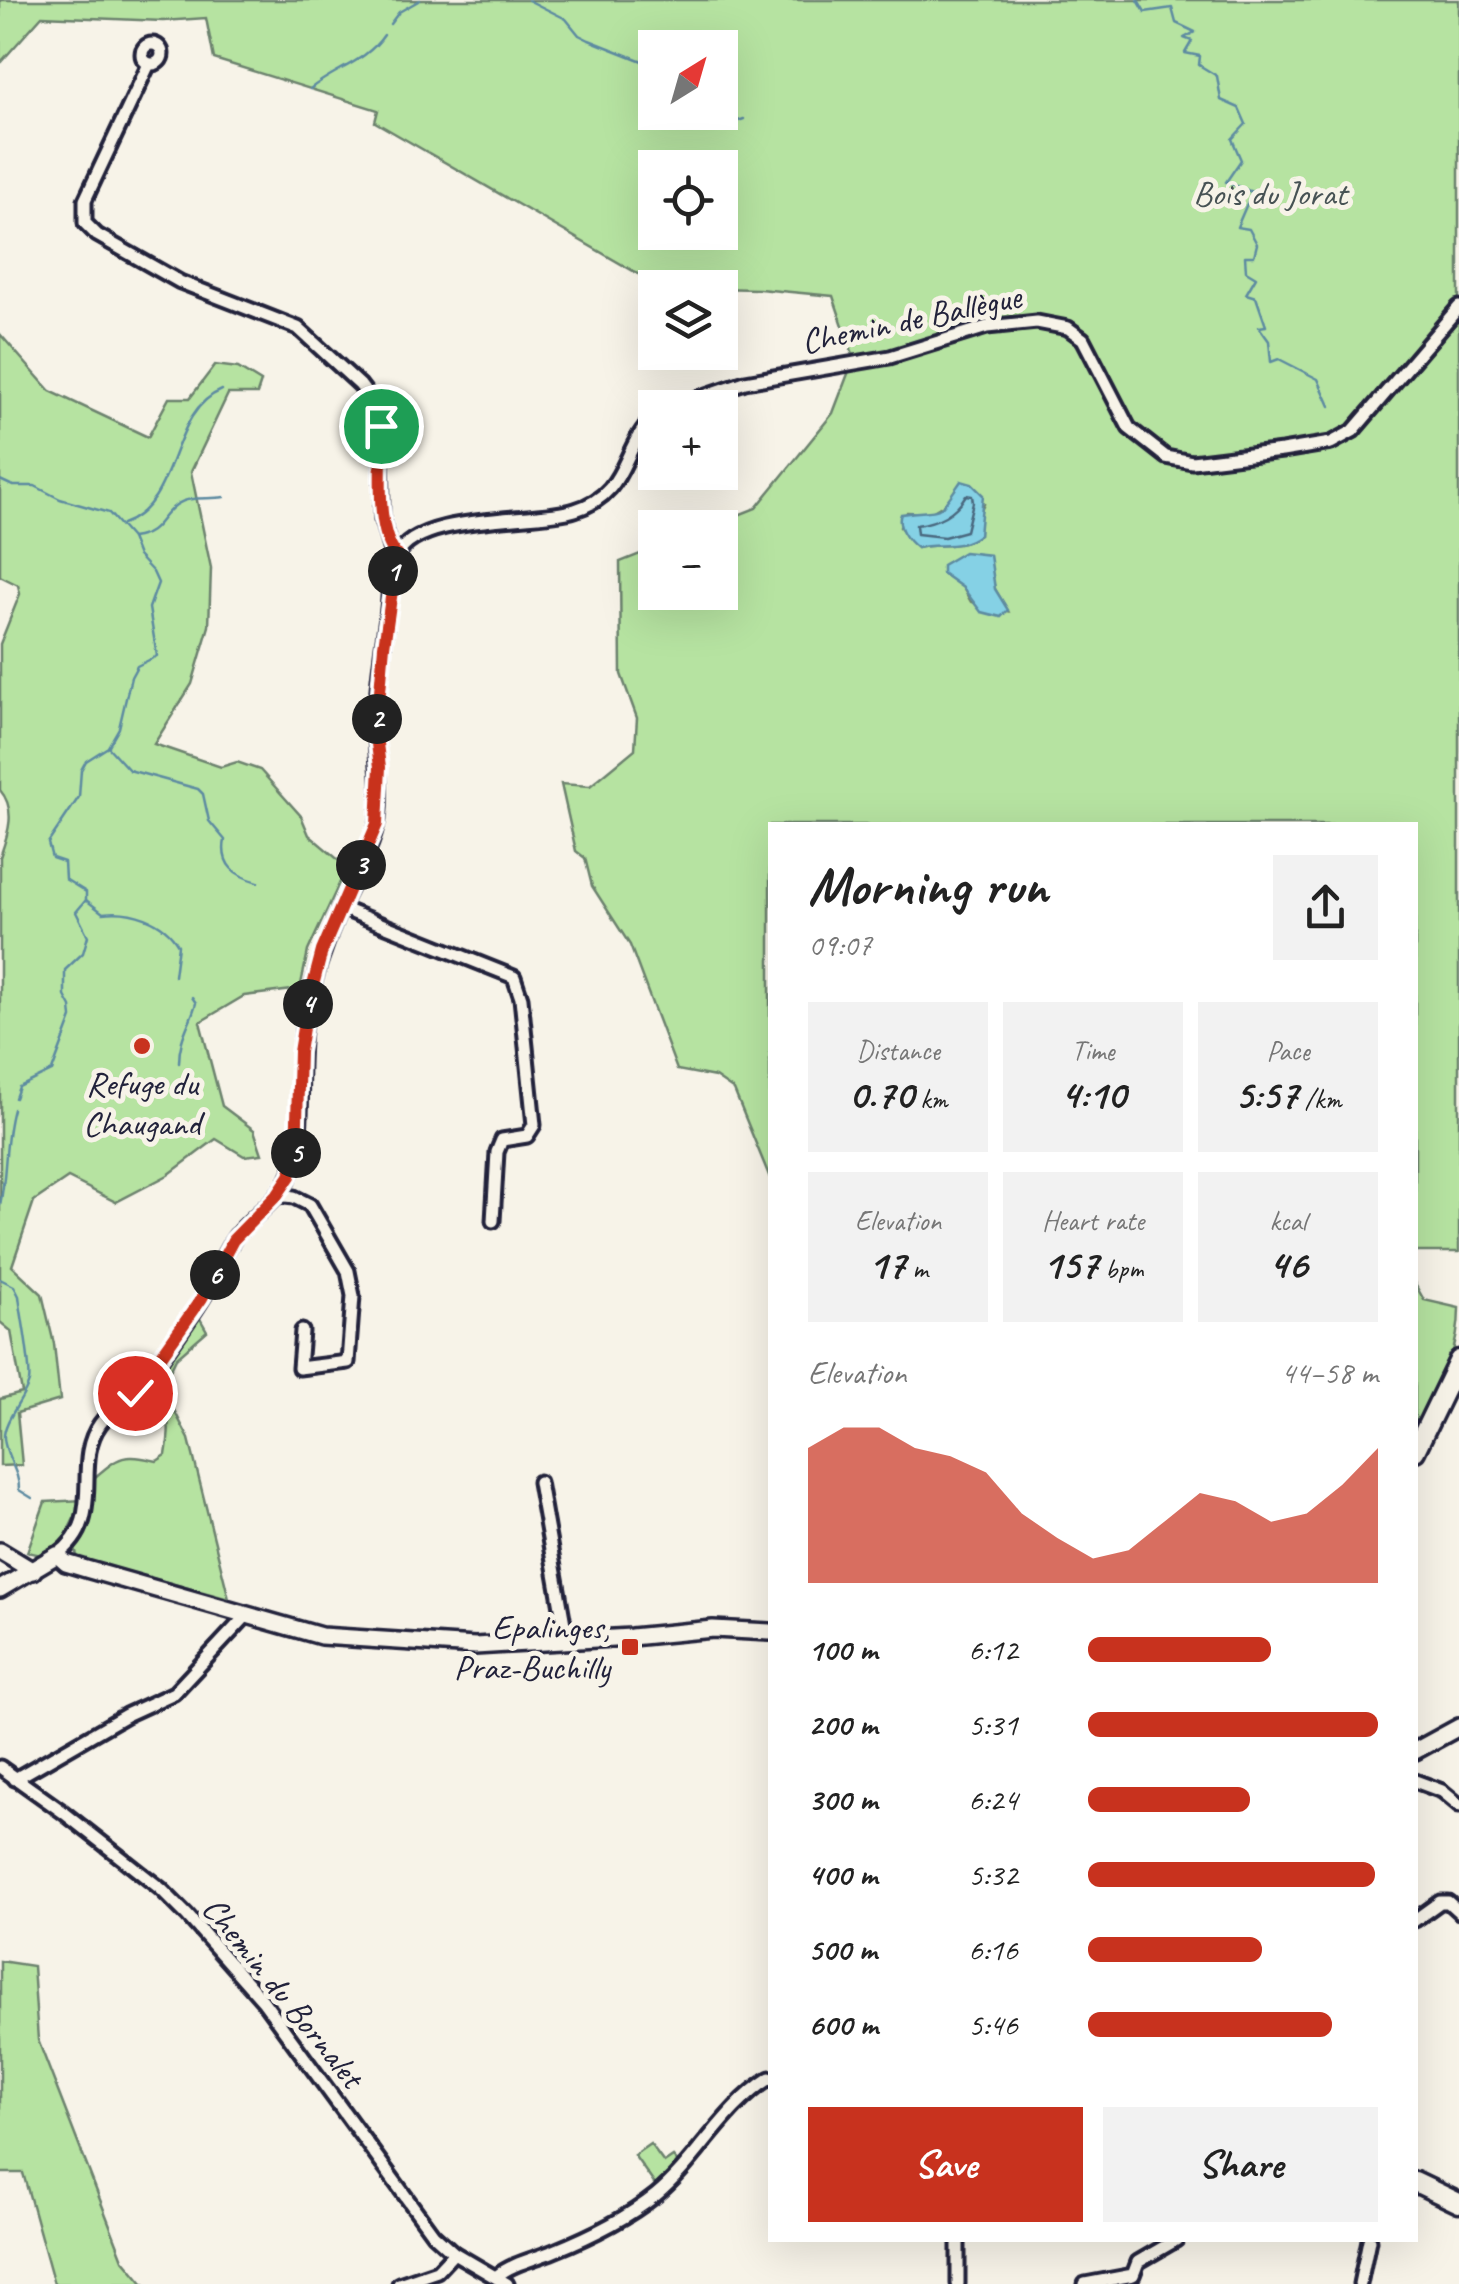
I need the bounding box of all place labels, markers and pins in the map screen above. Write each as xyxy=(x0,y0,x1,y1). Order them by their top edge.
pin xyxy=(339,384,424,469)
pin: 1 xyxy=(368,546,418,596)
pin: 2 xyxy=(352,694,402,744)
pin: 3 xyxy=(336,840,386,890)
pin: 4 xyxy=(283,979,333,1029)
marker: Refuge du Chaugand xyxy=(131,1035,153,1057)
place label: Refuge du Chaugand xyxy=(83,1061,206,1146)
pin: 5 xyxy=(271,1128,321,1178)
pin: 6 xyxy=(190,1250,240,1300)
pin xyxy=(93,1351,178,1436)
place label: Epalinges, Praz-Buchilly xyxy=(454,1605,612,1690)
marker: Epalinges, Praz-Buchilly xyxy=(619,1636,641,1658)

